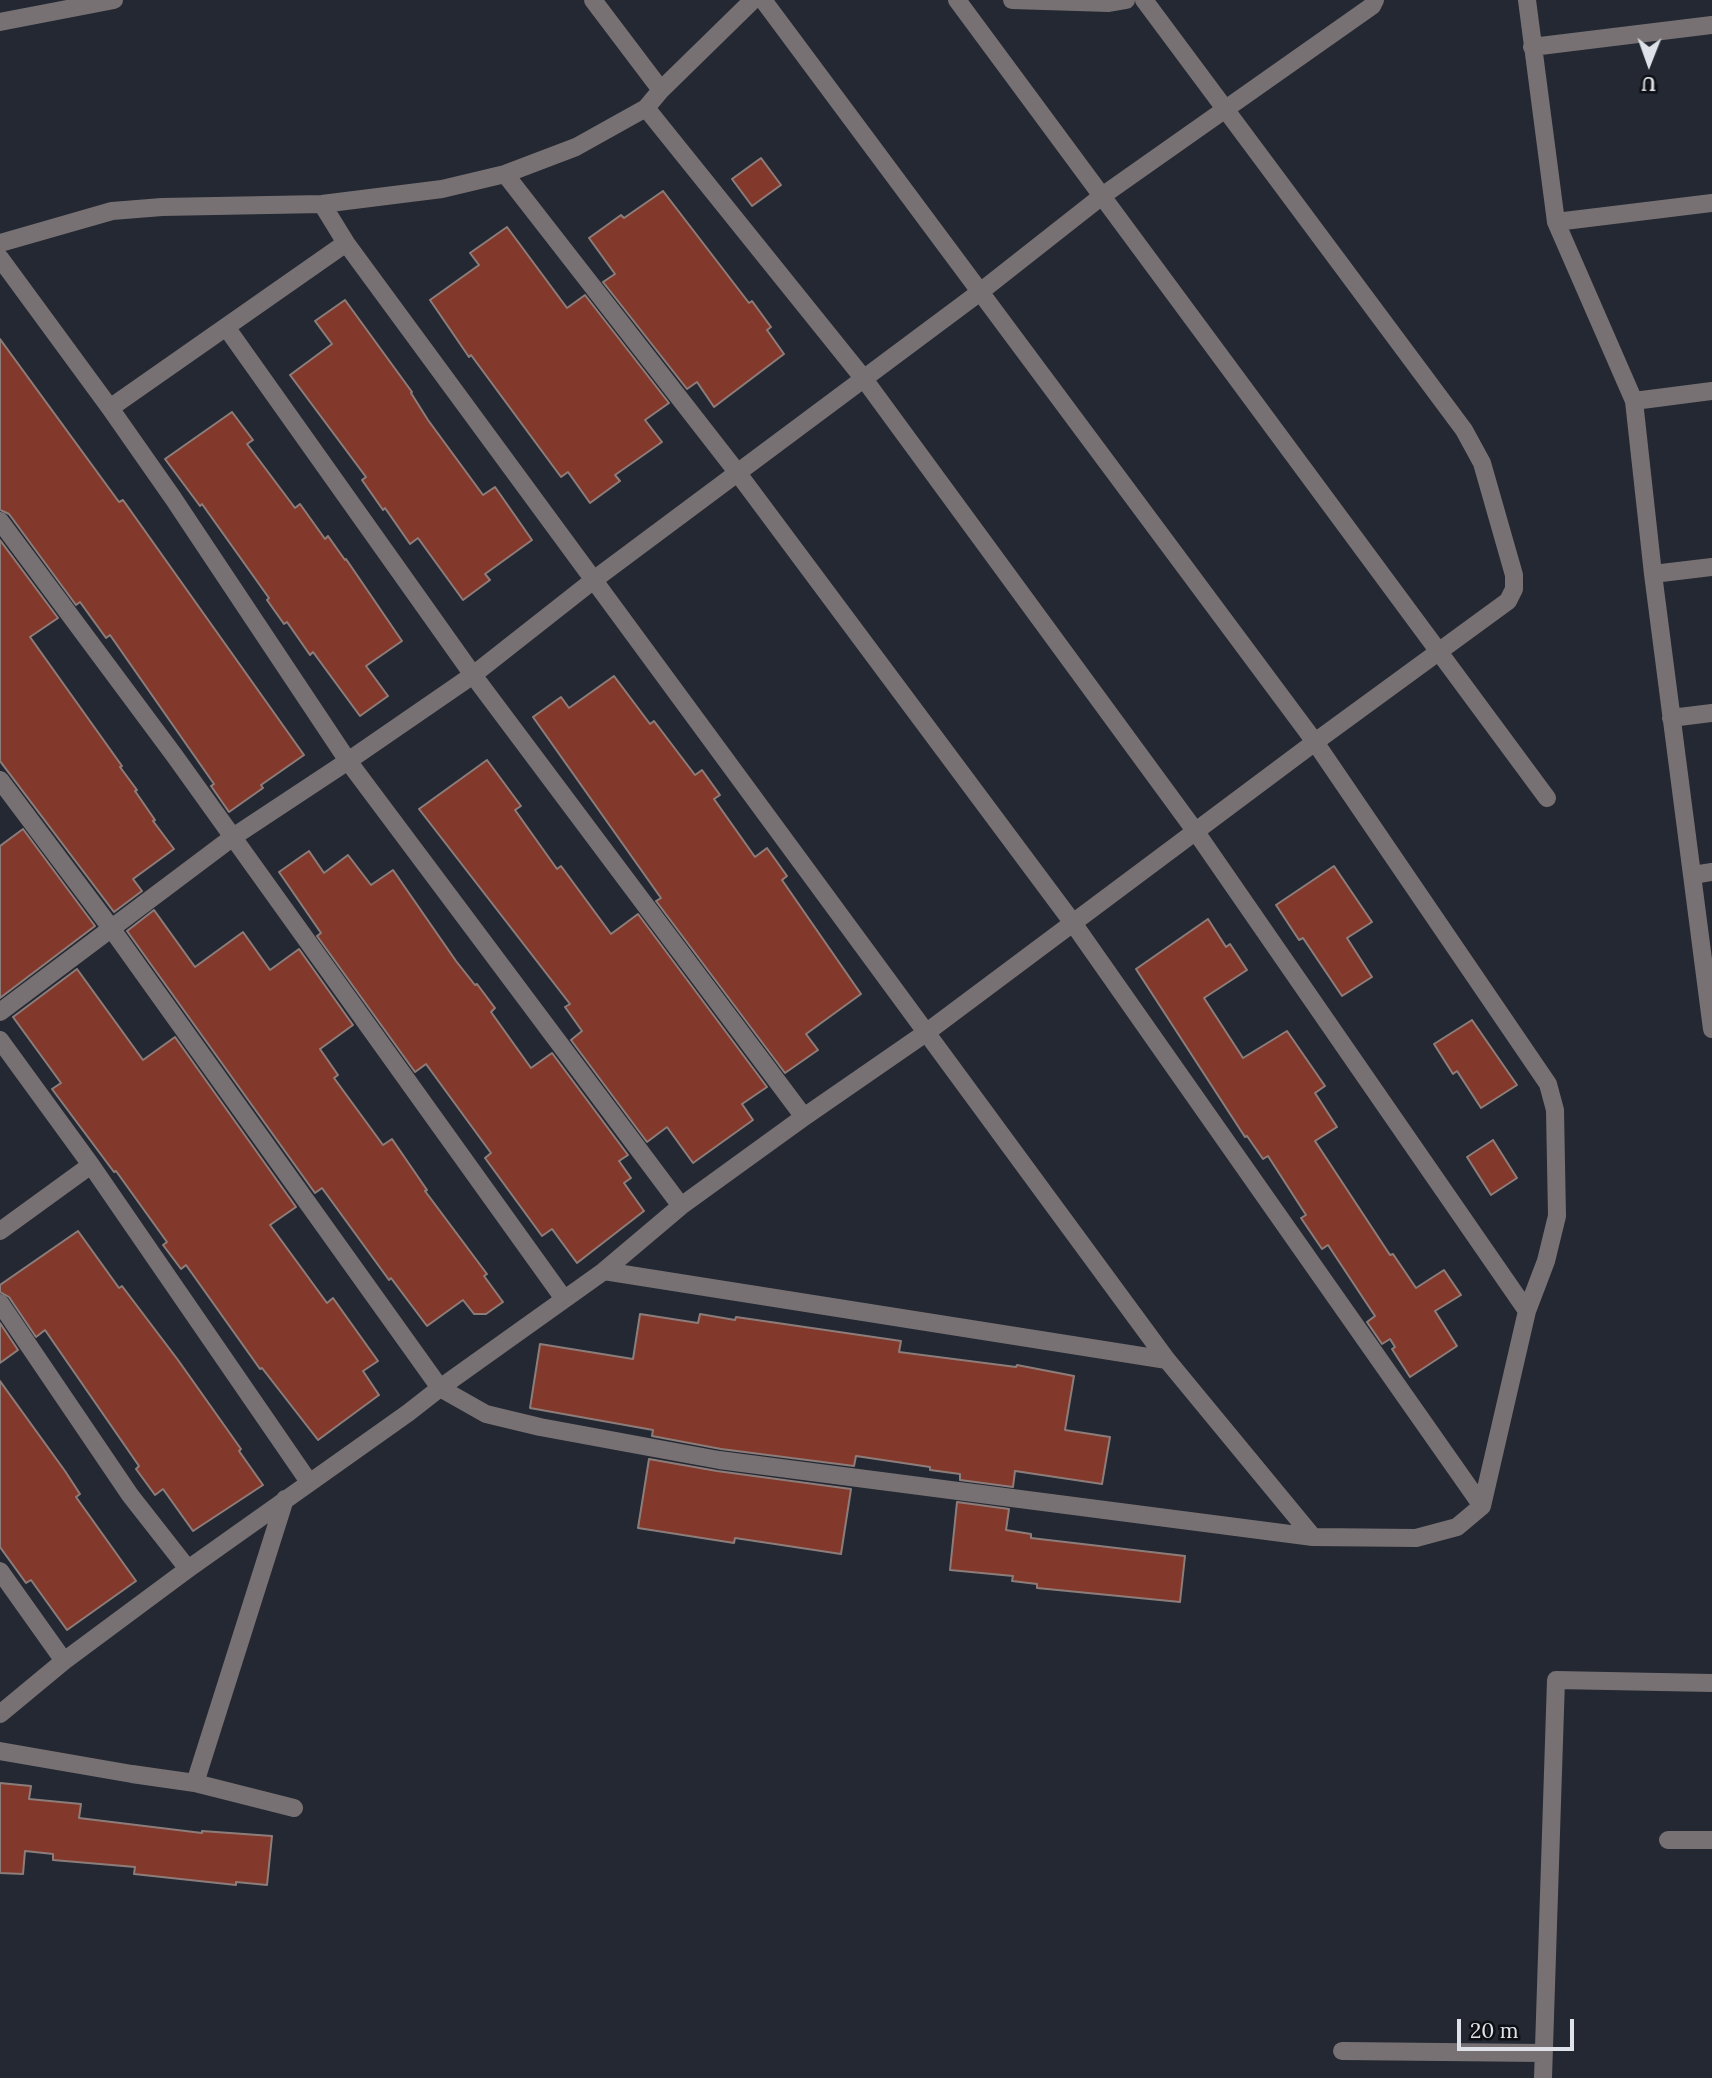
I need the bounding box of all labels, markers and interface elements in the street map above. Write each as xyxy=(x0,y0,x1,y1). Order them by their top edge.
north arrow xyxy=(1614,28,1684,98)
text: U xyxy=(1641,72,1656,96)
scale bar xyxy=(1460,2004,1577,2048)
text: 20 m xyxy=(1470,2017,1519,2044)

